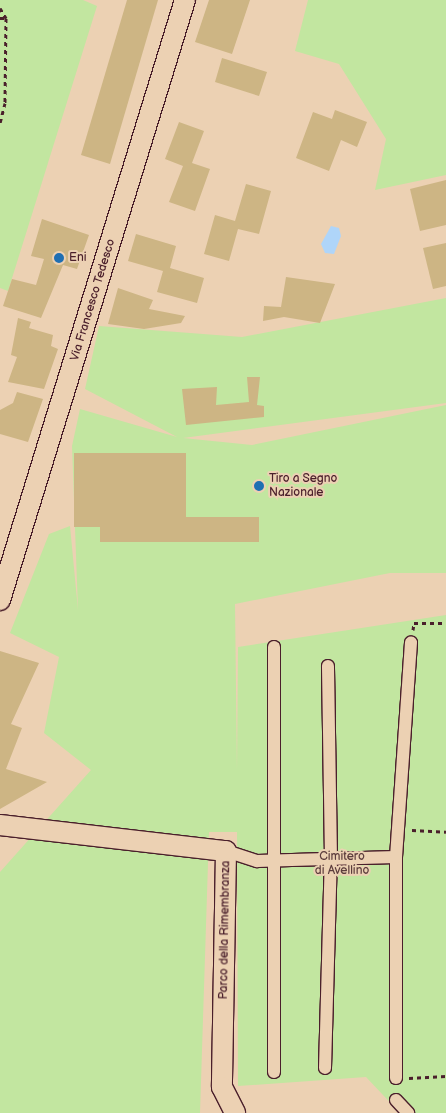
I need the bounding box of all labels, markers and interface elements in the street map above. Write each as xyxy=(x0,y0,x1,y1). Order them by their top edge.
street label: Via Francesco Tedesco xyxy=(68,237,118,363)
place label: Eni xyxy=(69,251,86,265)
marker: Eni xyxy=(53,252,65,264)
place label: Tiro a Segno Nazionale xyxy=(269,472,338,500)
marker: Tiro a Segno Nazionale xyxy=(253,480,265,492)
park label: Cimitero di Avellino xyxy=(315,850,369,878)
street label: Parco della Rimembranza xyxy=(217,860,233,1000)

